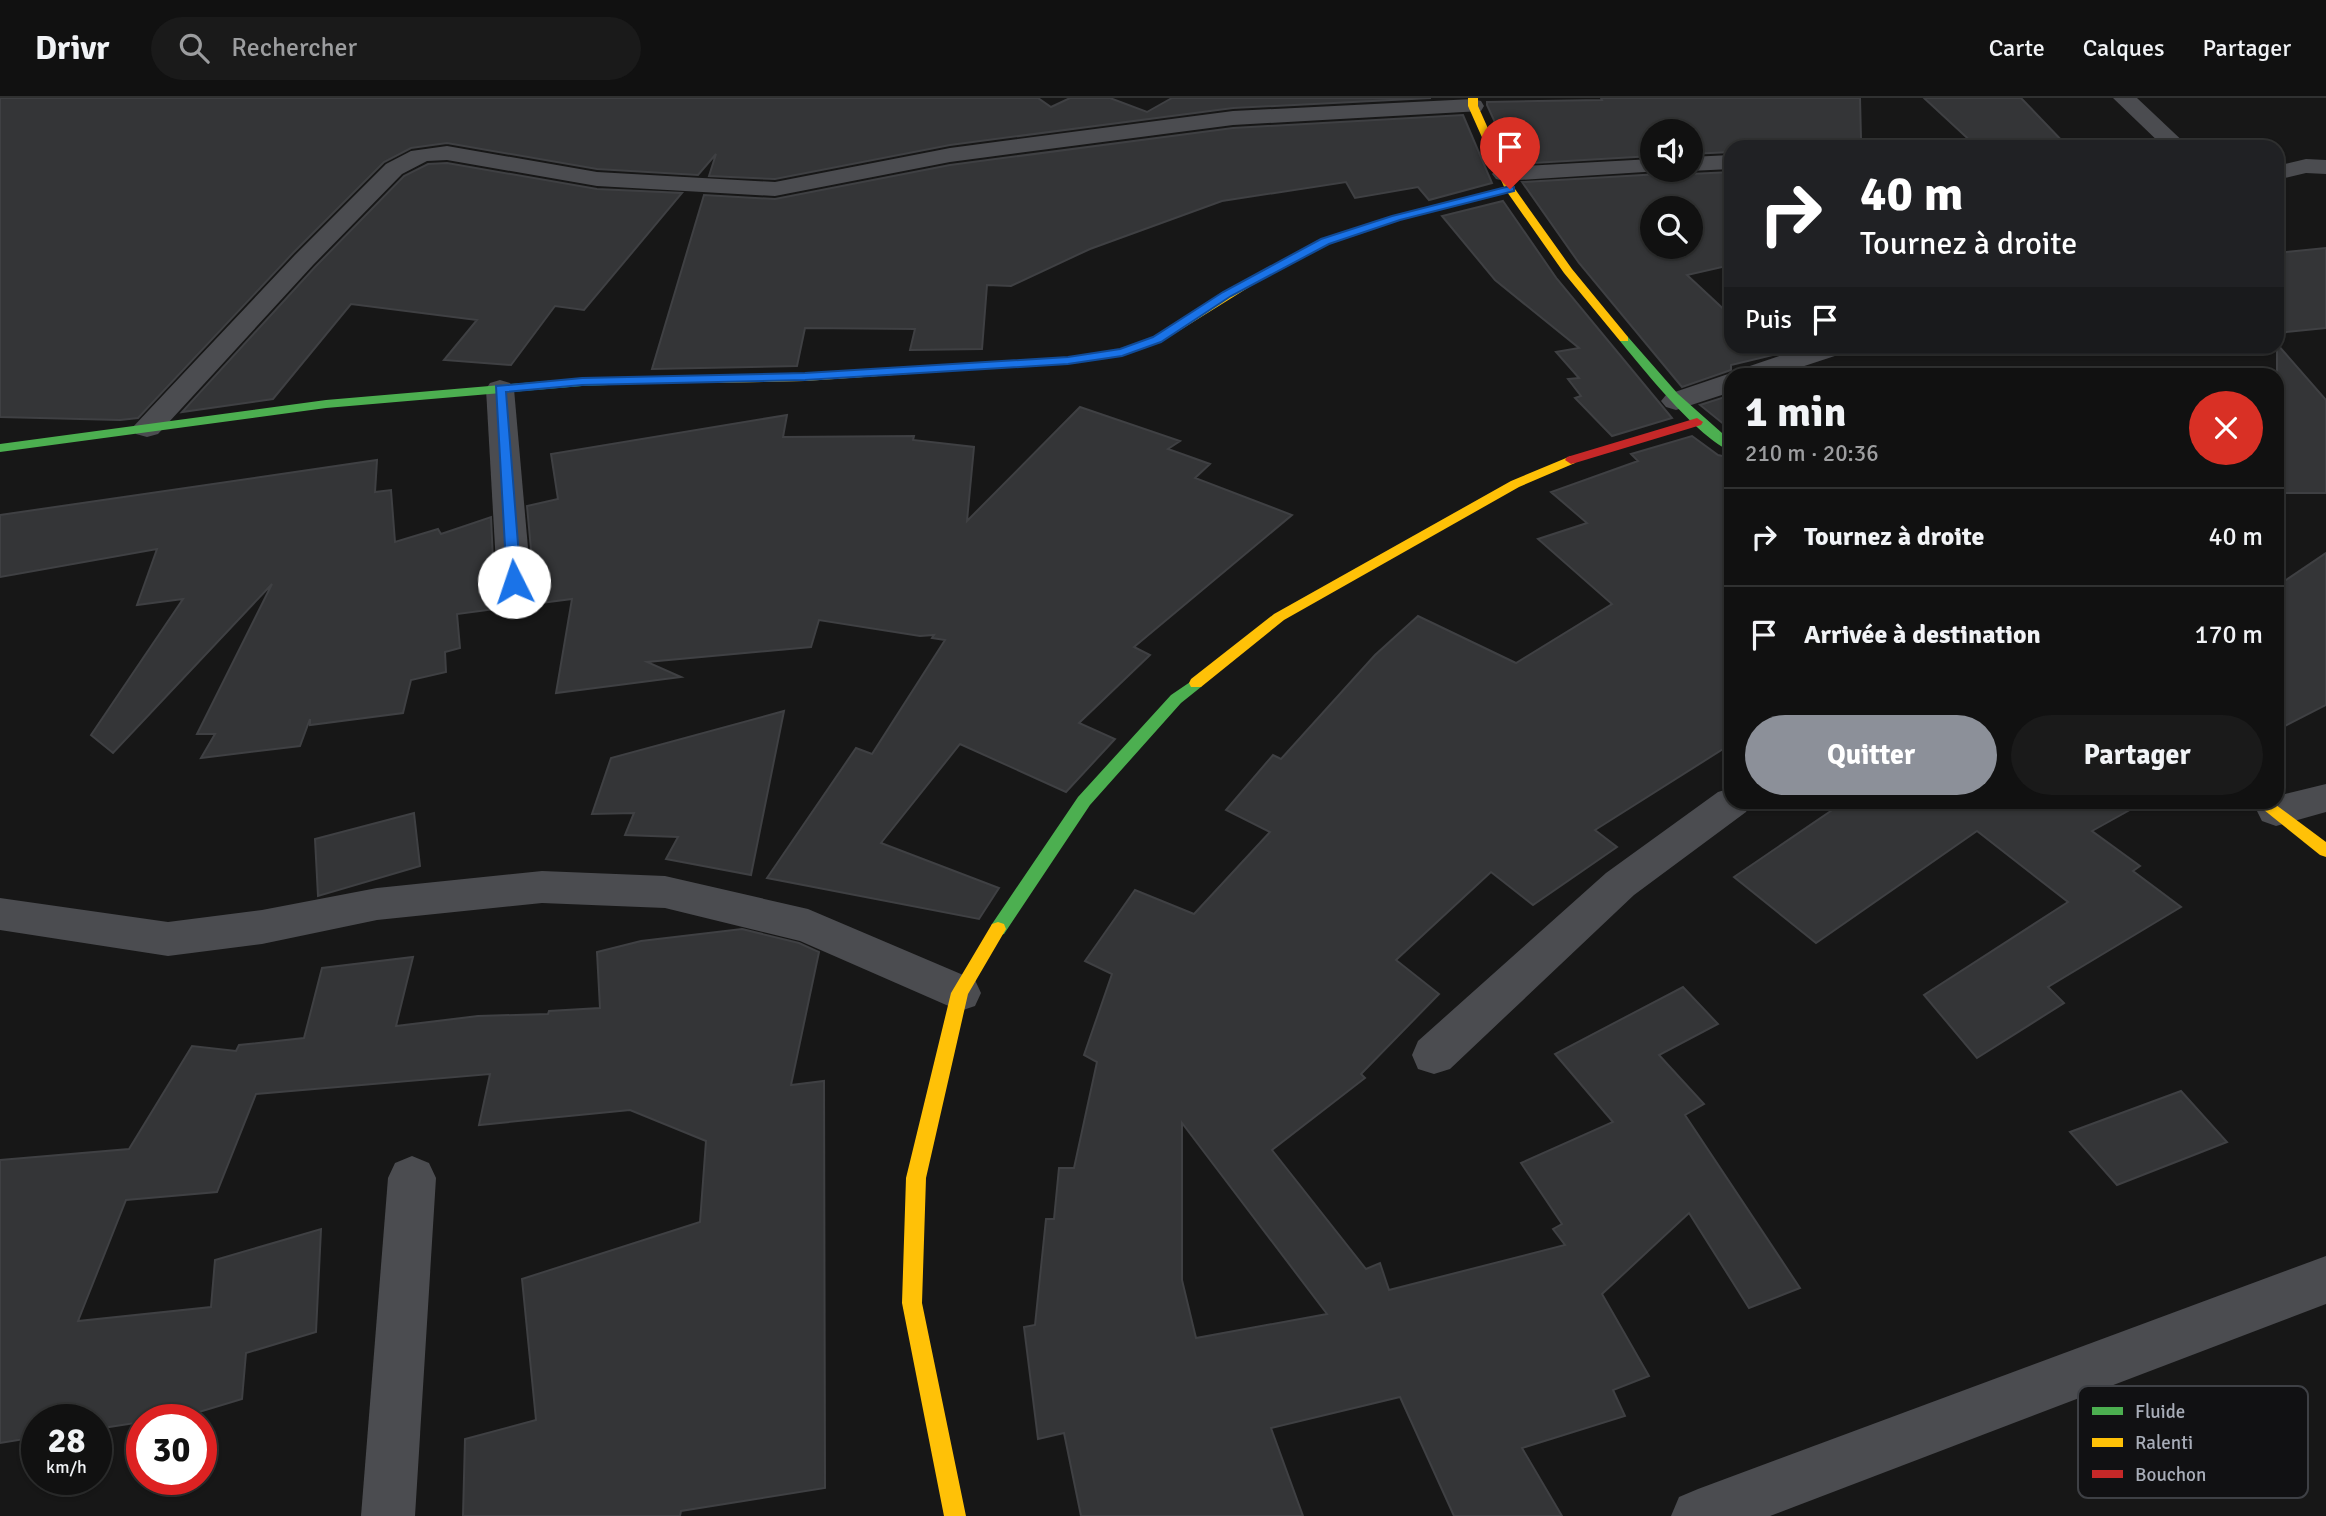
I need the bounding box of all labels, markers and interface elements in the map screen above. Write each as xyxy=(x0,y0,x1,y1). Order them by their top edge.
search box xyxy=(151,17,641,80)
text: Drivr xyxy=(35,28,109,69)
icon: search xyxy=(175,29,213,67)
text: Rechercher xyxy=(231,32,357,64)
text: Carte xyxy=(1989,33,2045,63)
text: Calques xyxy=(2083,33,2164,63)
text: Partager xyxy=(2202,33,2291,63)
pin xyxy=(1480,117,1540,189)
map controls xyxy=(1640,119,1703,259)
button: sound xyxy=(1640,119,1703,182)
icon: arrive xyxy=(1491,128,1529,166)
text: 40 m xyxy=(1860,164,1963,224)
icon: right xyxy=(1745,168,1836,259)
button: search xyxy=(1640,196,1703,259)
text: Tournez à droite xyxy=(1860,224,2077,263)
icon: arrive xyxy=(1806,301,1844,339)
text: Puis xyxy=(1745,304,1792,336)
text: 1 min xyxy=(1745,387,1846,438)
button: close xyxy=(2189,391,2263,465)
text: 210 m · 20:36 xyxy=(1745,439,1879,468)
icon: right xyxy=(1745,518,1783,556)
text: Tournez à droite xyxy=(1804,521,1984,553)
text: 40 m xyxy=(2208,521,2263,553)
position arrow xyxy=(477,545,551,619)
icon: arrive xyxy=(1745,616,1783,654)
text: Arrivée à destination xyxy=(1804,619,2041,651)
text: 170 m xyxy=(2194,619,2263,651)
button: Quitter xyxy=(1745,715,1997,795)
button: Partager xyxy=(2011,715,2263,795)
legend xyxy=(2078,1386,2308,1498)
text: Fluide xyxy=(2135,1400,2185,1424)
speed limit sign: 30 xyxy=(126,1404,217,1495)
text: 28 xyxy=(48,1419,85,1462)
text: Ralenti xyxy=(2135,1431,2193,1455)
text: km/h xyxy=(46,1456,87,1478)
text: Bouchon xyxy=(2135,1463,2206,1487)

